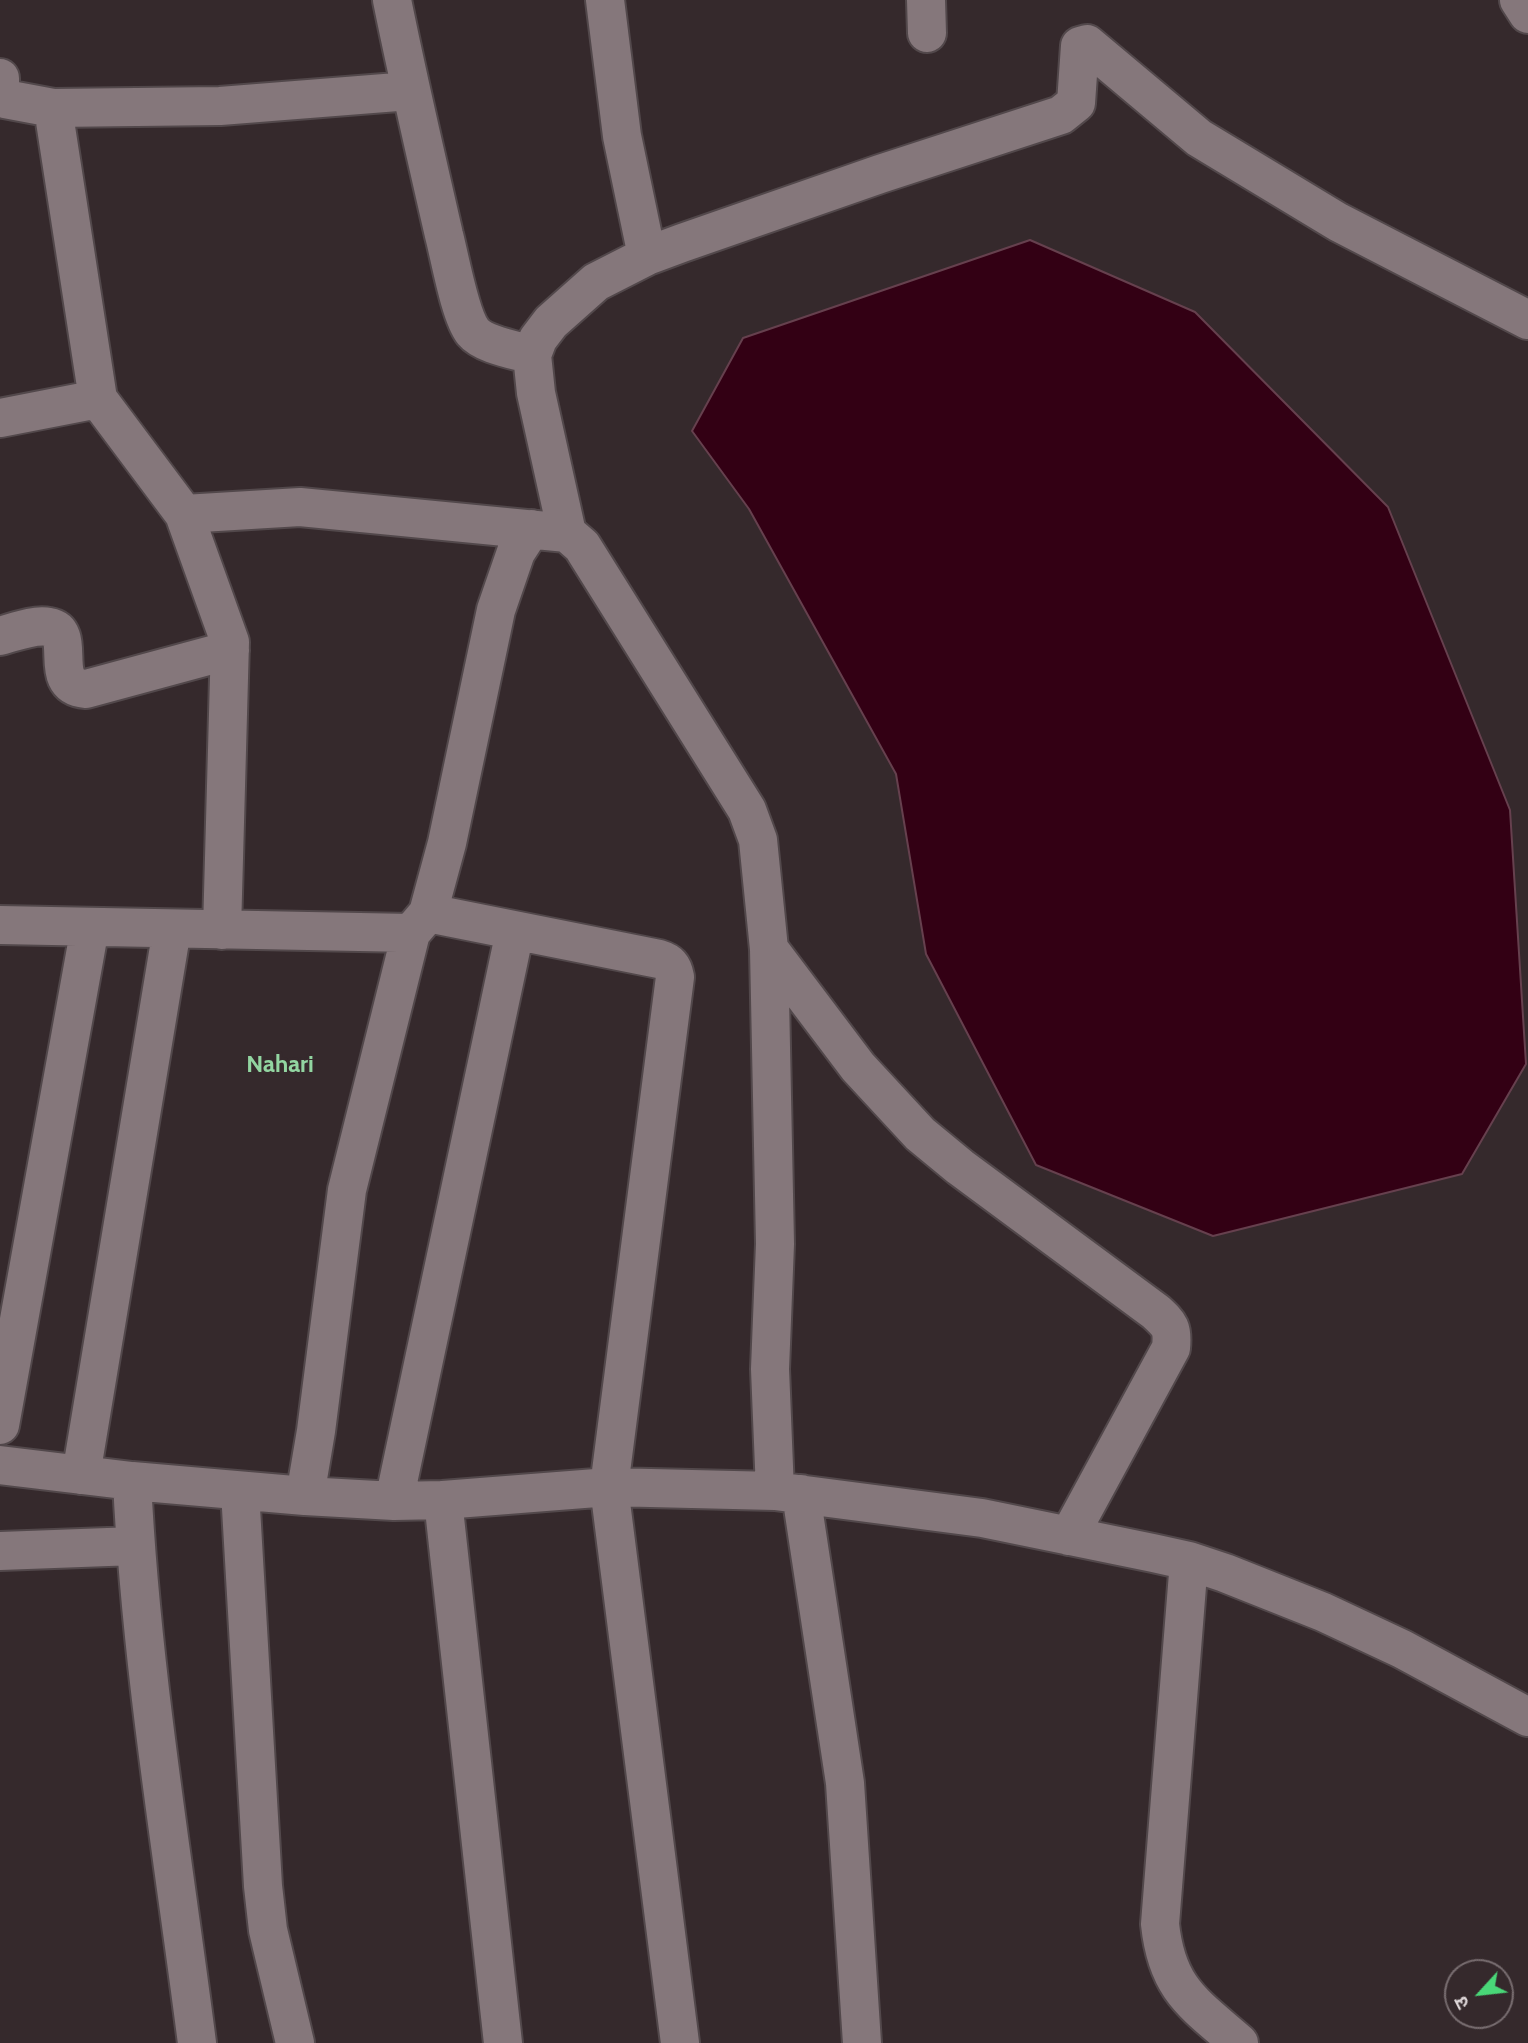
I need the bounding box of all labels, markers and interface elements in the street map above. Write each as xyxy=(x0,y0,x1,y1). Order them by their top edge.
district label: Nahari xyxy=(246,1051,314,1079)
north arrow xyxy=(1444,1959,1514,2029)
text: उ xyxy=(1449,1993,1474,2013)

